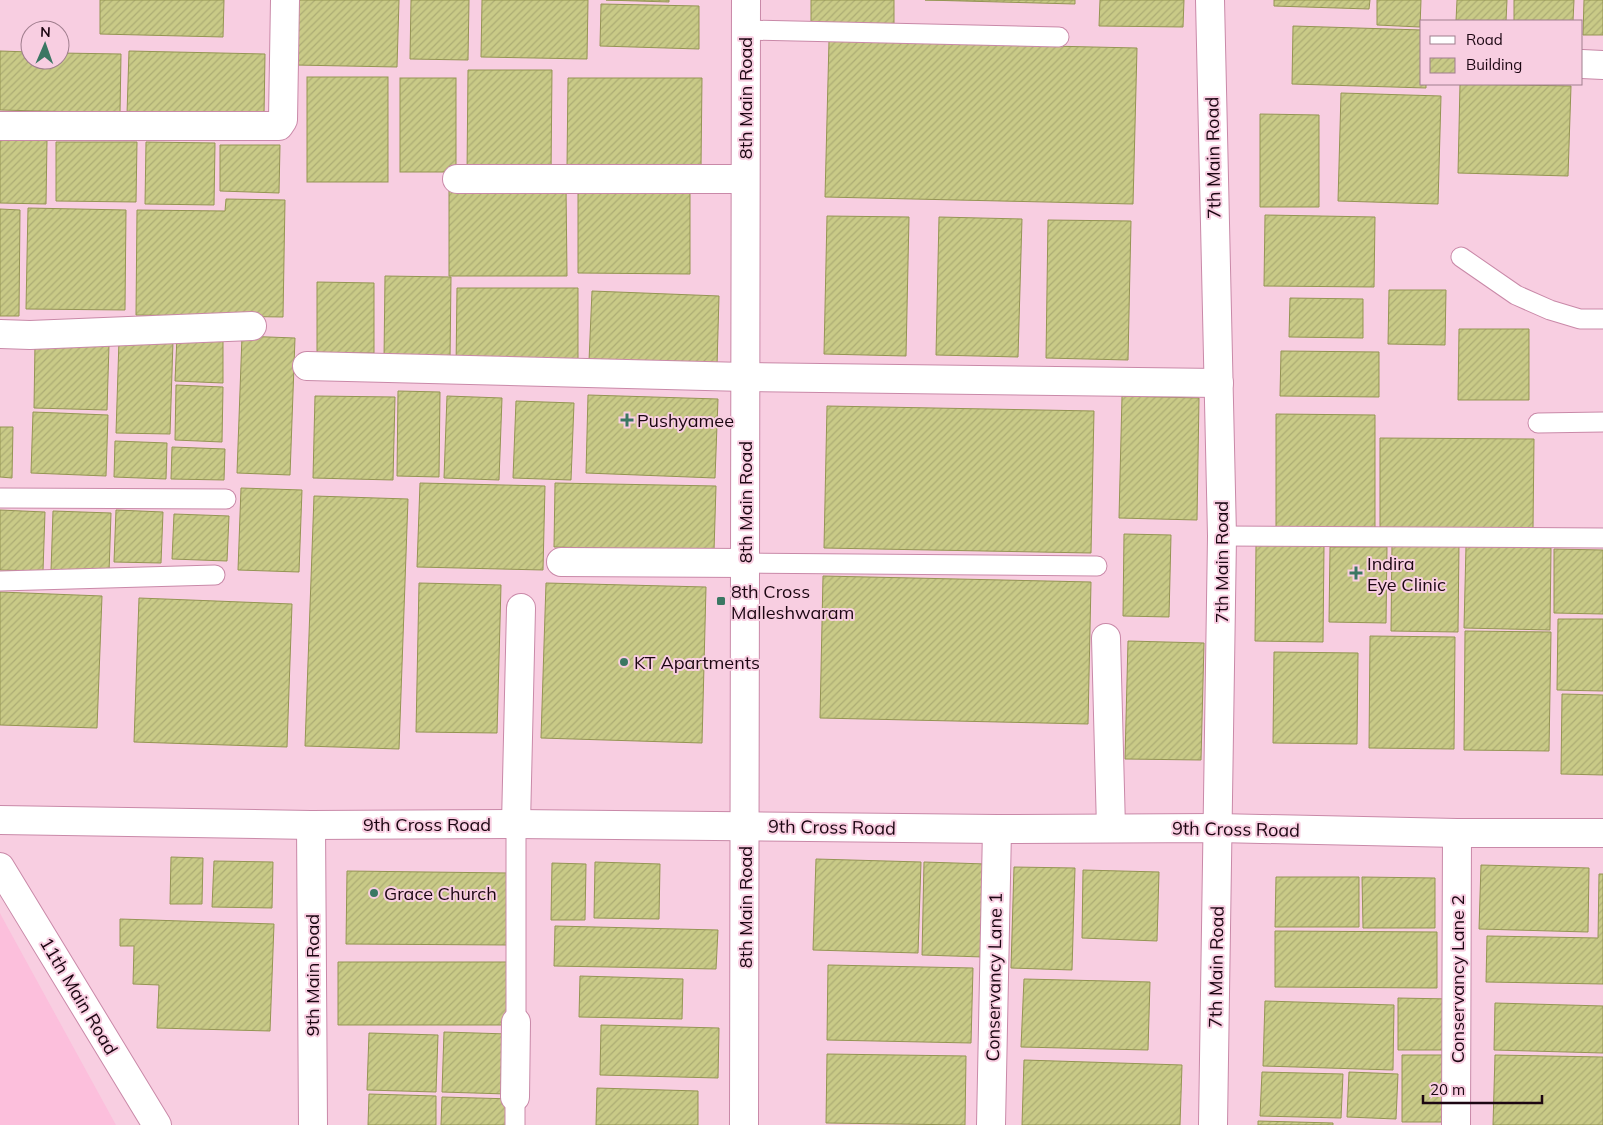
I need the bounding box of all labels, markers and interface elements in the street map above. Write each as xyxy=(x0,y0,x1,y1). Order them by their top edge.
north arrow xyxy=(20,20,70,70)
legend xyxy=(1420,20,1583,85)
text: N xyxy=(40,23,51,41)
text: Road xyxy=(1466,30,1503,49)
street label: 8th Main Road xyxy=(734,37,757,159)
text: Building xyxy=(1466,55,1522,74)
street label: 7th Main Road xyxy=(1200,97,1226,219)
place label: Pushyamee xyxy=(637,409,734,432)
marker: Pushyamee xyxy=(621,414,633,426)
street label: 8th Main Road xyxy=(734,441,757,563)
street label: 7th Main Road xyxy=(1210,501,1233,623)
place label: Indira Eye Clinic xyxy=(1367,552,1446,596)
marker: Indira Eye Clinic xyxy=(1349,566,1363,580)
place label: 8th Cross Malleshwaram xyxy=(731,580,854,624)
marker: 8th Cross Malleshwaram xyxy=(715,595,727,607)
place label: KT Apartments xyxy=(634,651,760,674)
marker: KT Apartments xyxy=(618,656,630,668)
street label: 9th Cross Road xyxy=(363,813,491,836)
street label: 9th Cross Road xyxy=(768,814,896,840)
street label: 9th Cross Road xyxy=(1172,816,1300,842)
street label: 8th Main Road xyxy=(734,846,757,968)
place label: Grace Church xyxy=(384,882,497,905)
marker: Grace Church xyxy=(368,887,380,899)
street label: Conservancy Lane 1 xyxy=(981,892,1007,1062)
street label: Conservancy Lane 2 xyxy=(1446,895,1469,1063)
street label: 7th Main Road xyxy=(1203,906,1229,1028)
street label: 9th Main Road xyxy=(301,914,324,1036)
street label: 11th Main Road xyxy=(35,933,123,1059)
scale bar xyxy=(1423,1072,1542,1104)
text: 20 m xyxy=(1430,1080,1465,1099)

